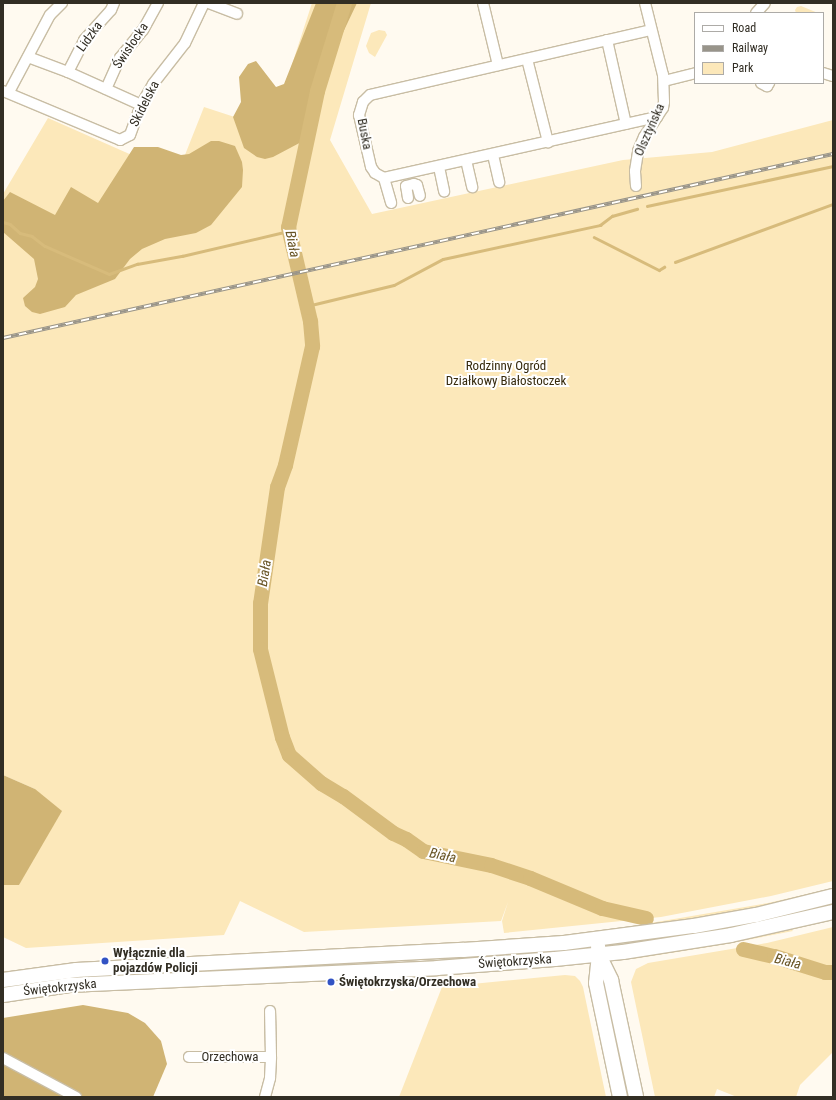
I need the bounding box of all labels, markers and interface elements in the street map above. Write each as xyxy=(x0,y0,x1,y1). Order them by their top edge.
legend xyxy=(694,12,824,84)
street label: Lidzka xyxy=(74,19,106,55)
street label: Świsłocka xyxy=(110,20,152,72)
text: Road xyxy=(732,21,756,35)
text: Railway xyxy=(732,41,768,55)
text: Park xyxy=(732,61,753,75)
street label: Skidelska xyxy=(127,79,163,129)
street label: Olsztyńska xyxy=(631,101,669,159)
street label: Buska xyxy=(353,117,375,151)
water label: Biała xyxy=(282,229,304,259)
park label: Rodzinny Ogród Działkowy Białostoczek xyxy=(446,359,566,390)
water label: Biała xyxy=(254,558,274,588)
water label: Biała xyxy=(428,844,458,866)
place label: Wyłącznie dla pojazdów Policji xyxy=(113,946,198,977)
water label: Biała xyxy=(773,950,803,972)
street label: Świętokrzyska xyxy=(478,952,552,972)
marker: Wyłącznie dla pojazdów Policji xyxy=(100,956,110,966)
place label: Świętokrzyska/Orzechowa xyxy=(339,974,476,990)
street label: Świętokrzyska xyxy=(23,976,97,1000)
marker: Świętokrzyska/Orzechowa xyxy=(326,977,336,987)
street label: Orzechowa xyxy=(202,1049,258,1065)

